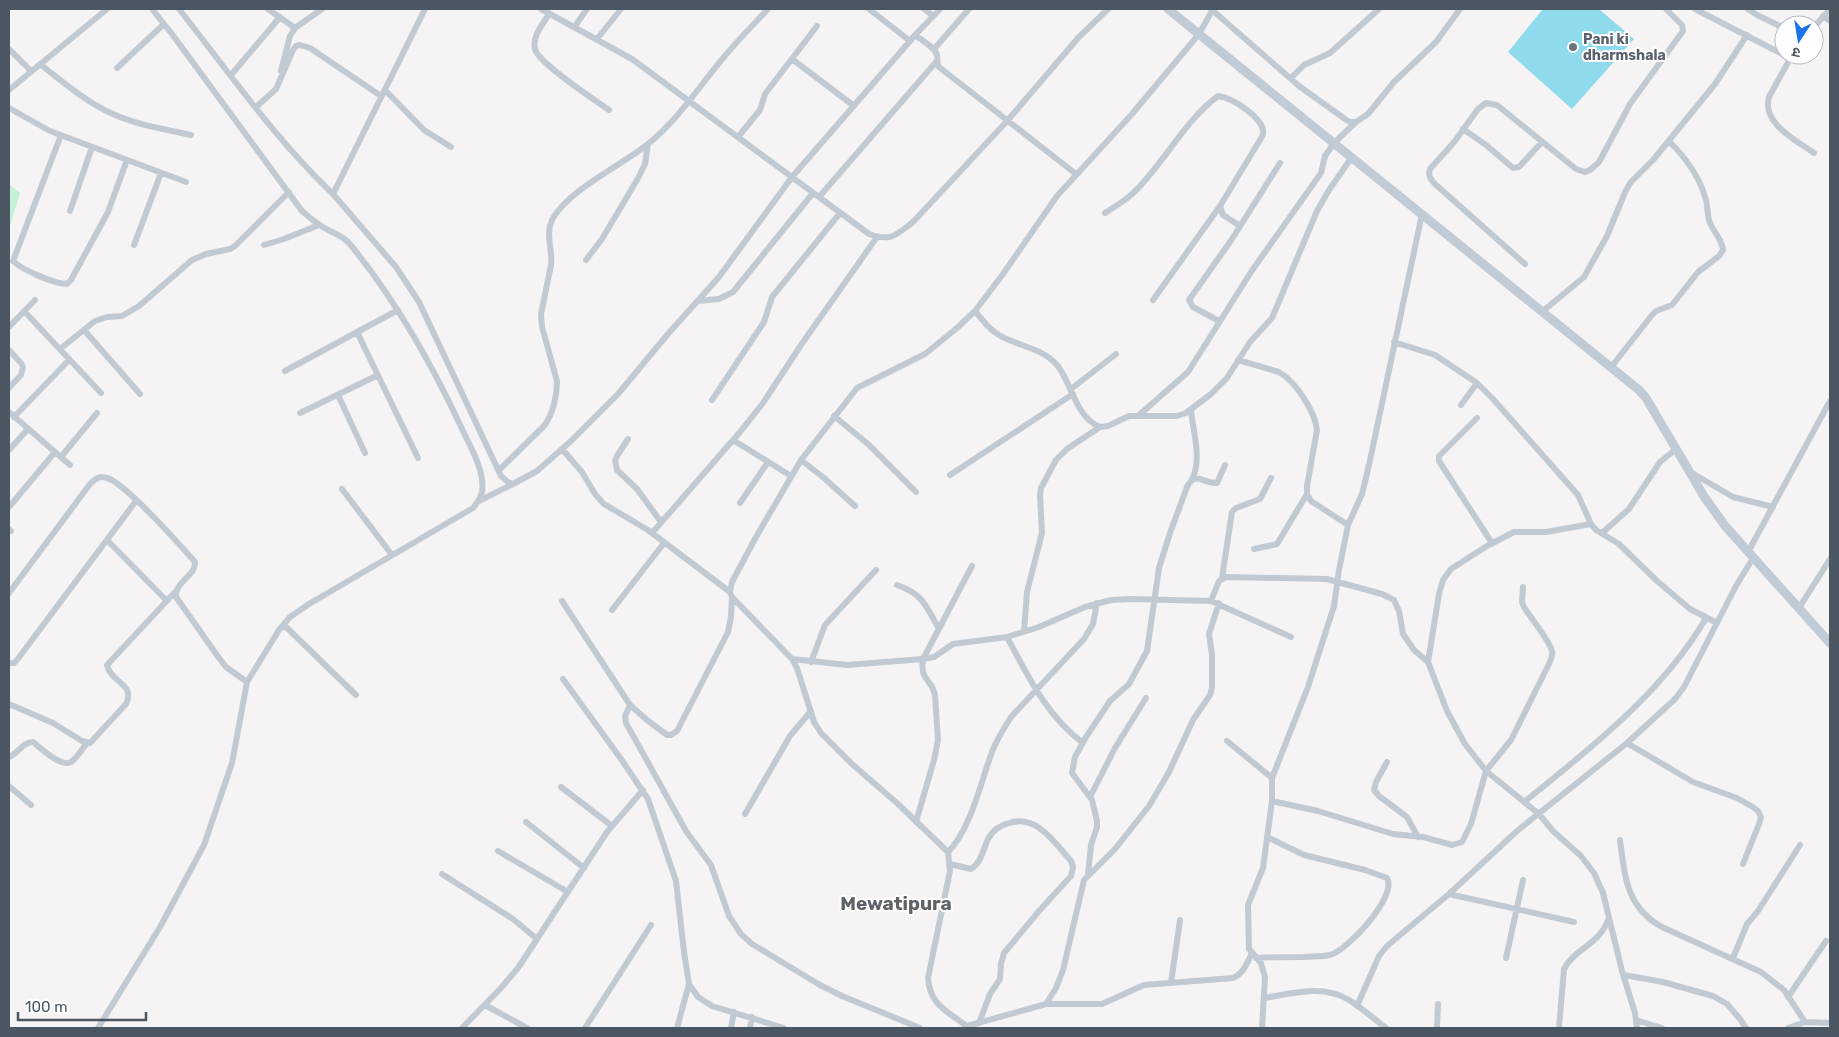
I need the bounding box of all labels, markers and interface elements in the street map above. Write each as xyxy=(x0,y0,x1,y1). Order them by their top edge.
north arrow xyxy=(1774,15,1824,65)
place label: Pani ki dharmshala xyxy=(1583,31,1666,64)
marker: Pani ki dharmshala xyxy=(1567,41,1579,53)
text: उ xyxy=(1790,43,1802,61)
district label: Mewatipura xyxy=(840,892,952,915)
scale bar xyxy=(18,990,145,1022)
text: 100 m xyxy=(25,998,67,1016)

